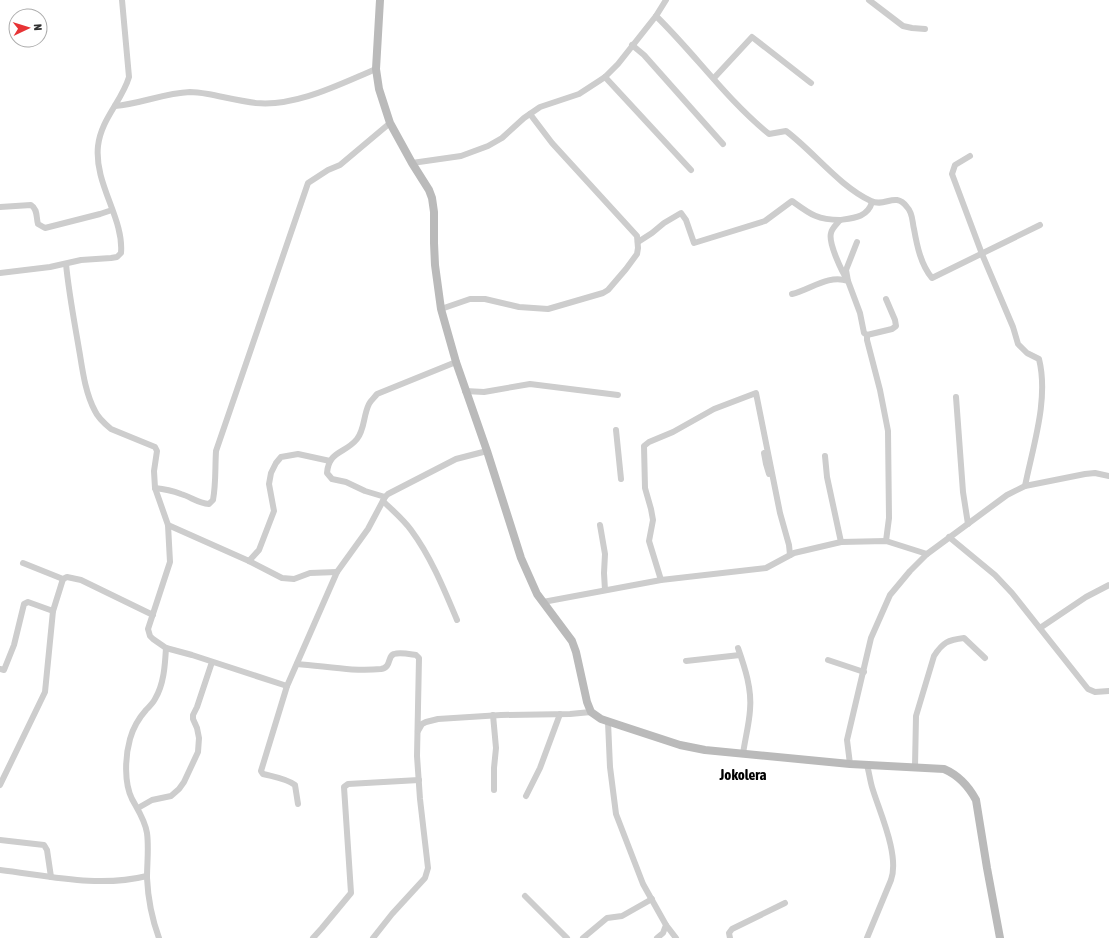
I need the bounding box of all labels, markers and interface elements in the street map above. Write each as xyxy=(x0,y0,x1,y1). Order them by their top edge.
north arrow xyxy=(8,8,48,48)
text: N xyxy=(32,24,44,31)
district label: Jokolera xyxy=(719,766,766,783)

